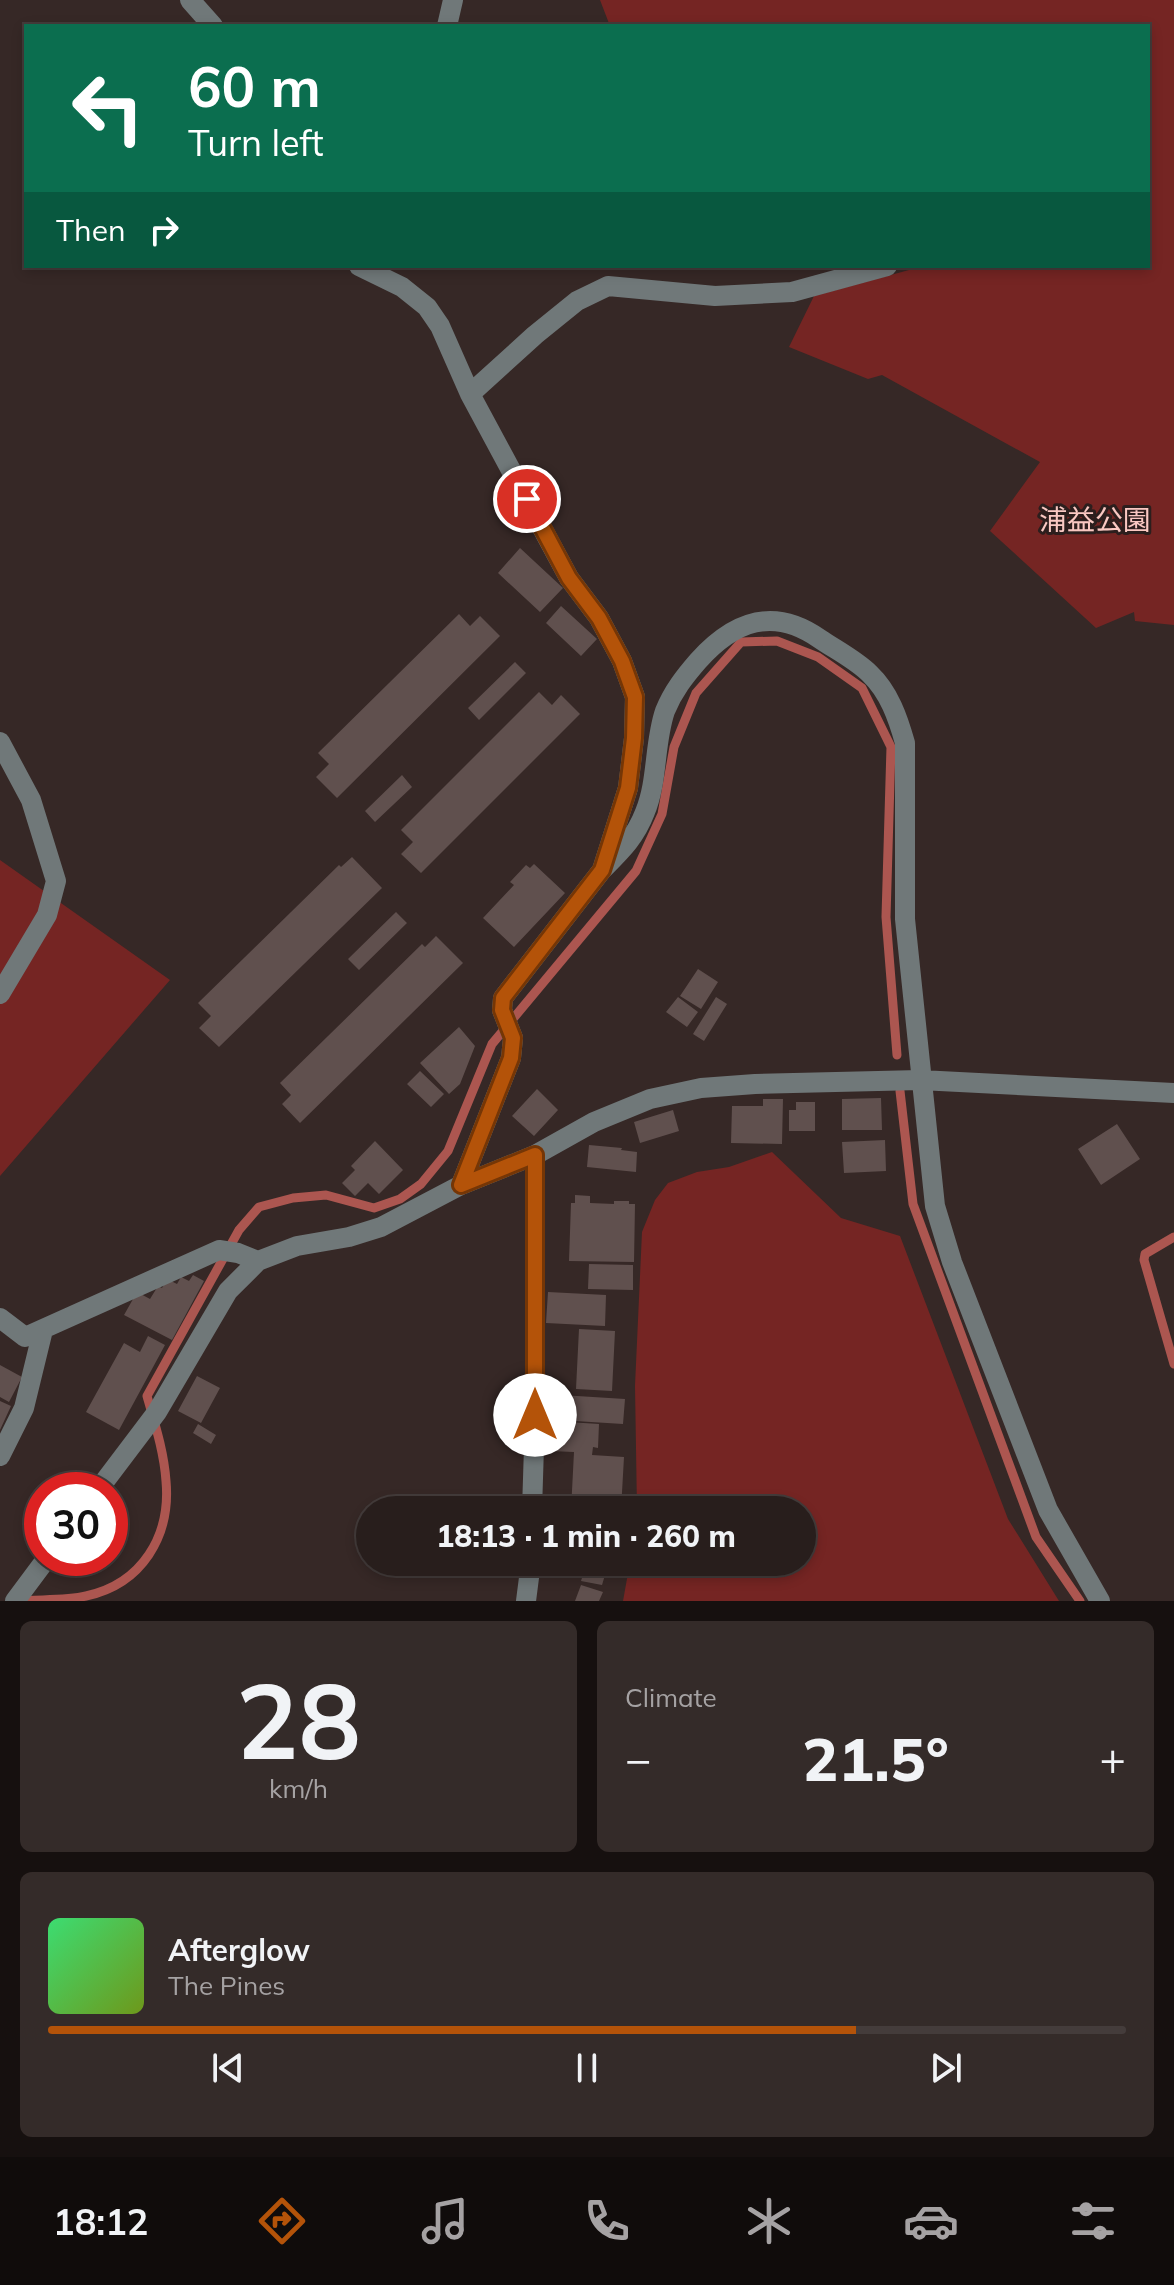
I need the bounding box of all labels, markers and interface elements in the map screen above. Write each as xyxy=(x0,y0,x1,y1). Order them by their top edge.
text: 60 m xyxy=(188,51,321,121)
icon: left xyxy=(56,56,160,160)
text: Turn left xyxy=(188,120,324,165)
icon: right xyxy=(142,208,186,252)
text: Then xyxy=(56,211,126,249)
pin xyxy=(493,465,561,533)
icon: arrive xyxy=(505,477,549,521)
park label: 浦益公園 xyxy=(1039,502,1151,537)
position arrow xyxy=(493,1373,577,1457)
speed limit sign: 30 xyxy=(24,1472,128,1576)
text: 18:13 · 1 min · 260 m xyxy=(436,1517,736,1555)
text: 28 xyxy=(236,1654,361,1785)
text: Climate xyxy=(625,1681,717,1714)
text: 21.5° xyxy=(802,1721,949,1796)
text: − xyxy=(625,1731,651,1786)
text: + xyxy=(1100,1731,1126,1786)
text: km/h xyxy=(269,1772,328,1805)
text: Afterglow xyxy=(168,1931,310,1969)
text: The Pines xyxy=(168,1969,285,2002)
icon: previous xyxy=(206,2046,250,2090)
icon: pause xyxy=(565,2046,609,2090)
icon: next xyxy=(924,2046,968,2090)
icon: directions xyxy=(254,2193,310,2249)
icon: music xyxy=(417,2193,473,2249)
icon: phone xyxy=(579,2193,635,2249)
icon: climate xyxy=(741,2193,797,2249)
icon: car xyxy=(903,2193,959,2249)
icon: filters xyxy=(1065,2193,1121,2249)
text: 18:12 xyxy=(53,2199,148,2244)

